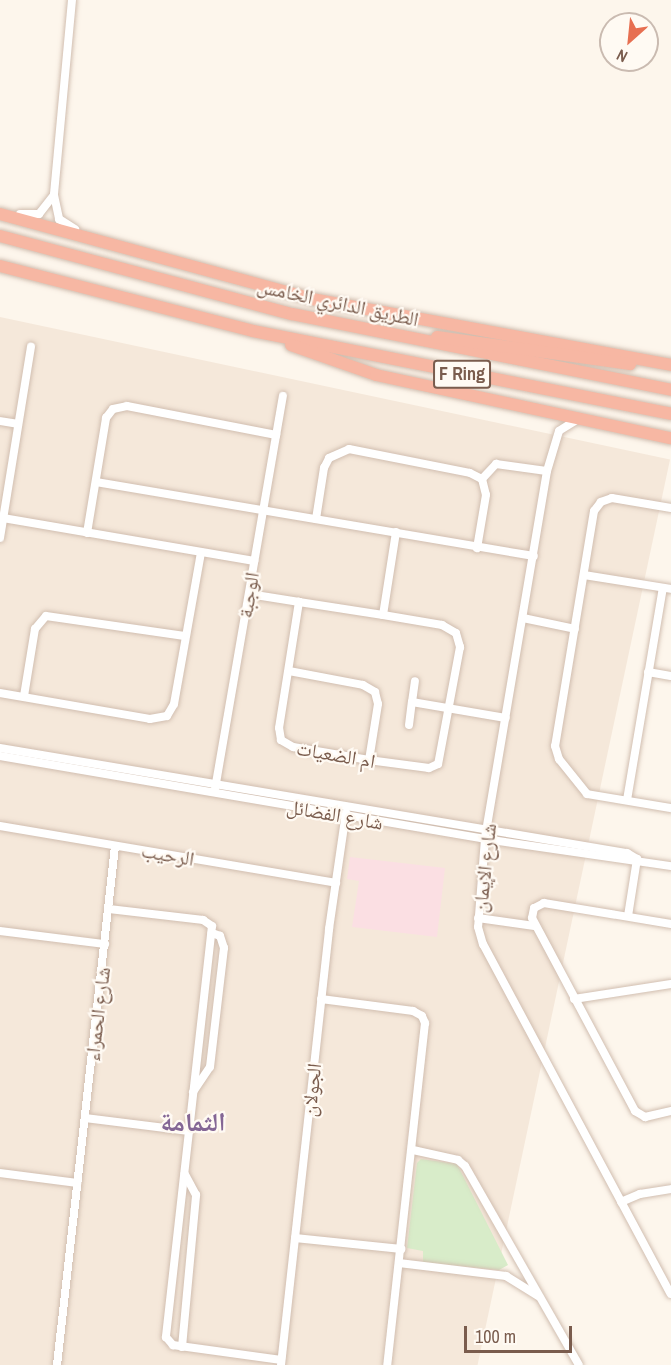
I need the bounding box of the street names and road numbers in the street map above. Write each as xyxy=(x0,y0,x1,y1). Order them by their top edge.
street label: الطريق الدائري الخامس xyxy=(255,273,421,331)
road number: F Ring xyxy=(432,359,492,389)
street label: الوجبة xyxy=(233,570,263,620)
street label: ام الضعيات xyxy=(295,735,377,773)
street label: شارع الفضائل xyxy=(285,794,385,834)
street label: شارع الإيمان xyxy=(467,822,501,914)
street label: الرحيب xyxy=(140,838,196,870)
street label: شارع الحمراء xyxy=(79,966,115,1062)
street label: الجولان xyxy=(296,1062,326,1118)

